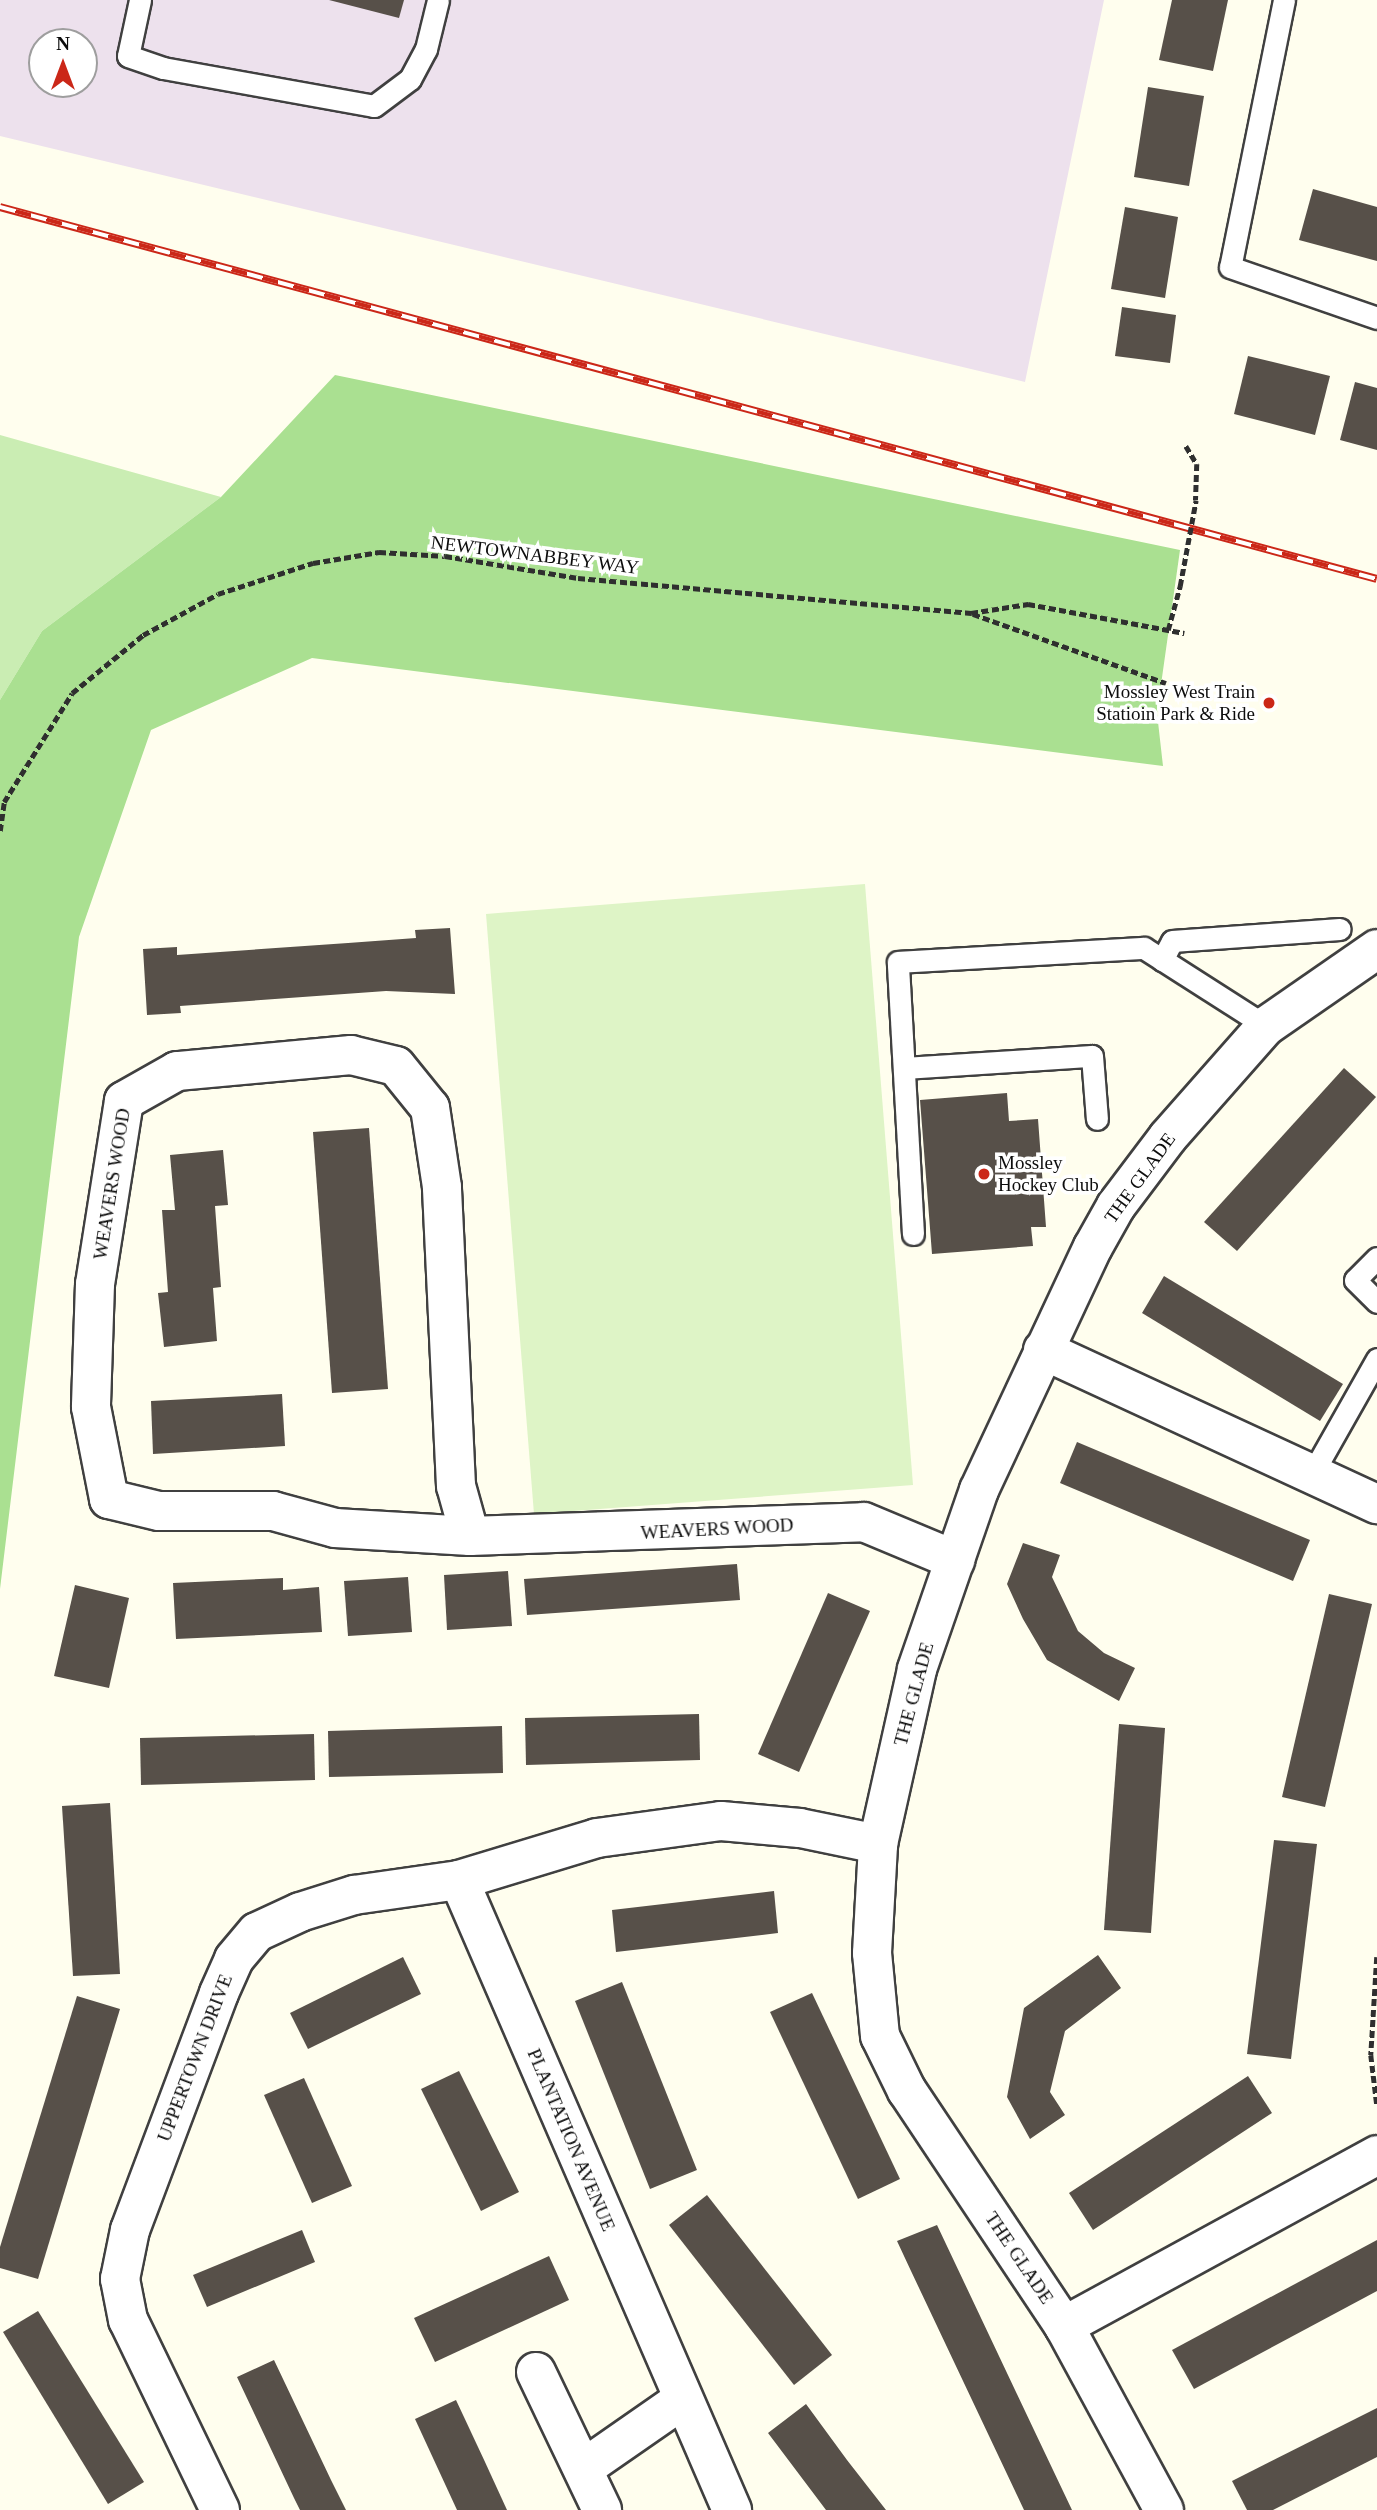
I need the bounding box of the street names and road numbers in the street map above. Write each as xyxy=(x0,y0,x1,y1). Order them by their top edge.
street label: NEWTOWNABBEY WAY xyxy=(429,531,641,579)
street label: WEAVERS WOOD xyxy=(89,1107,135,1261)
street label: THE GLADE xyxy=(1100,1128,1180,1228)
street label: WEAVERS WOOD xyxy=(640,1514,794,1544)
street label: THE GLADE xyxy=(889,1640,939,1748)
street label: UPPERTOWN DRIVE xyxy=(153,1971,237,2145)
street label: PLANTATION AVENUE xyxy=(522,2045,620,2235)
street label: THE GLADE xyxy=(980,2208,1058,2308)

